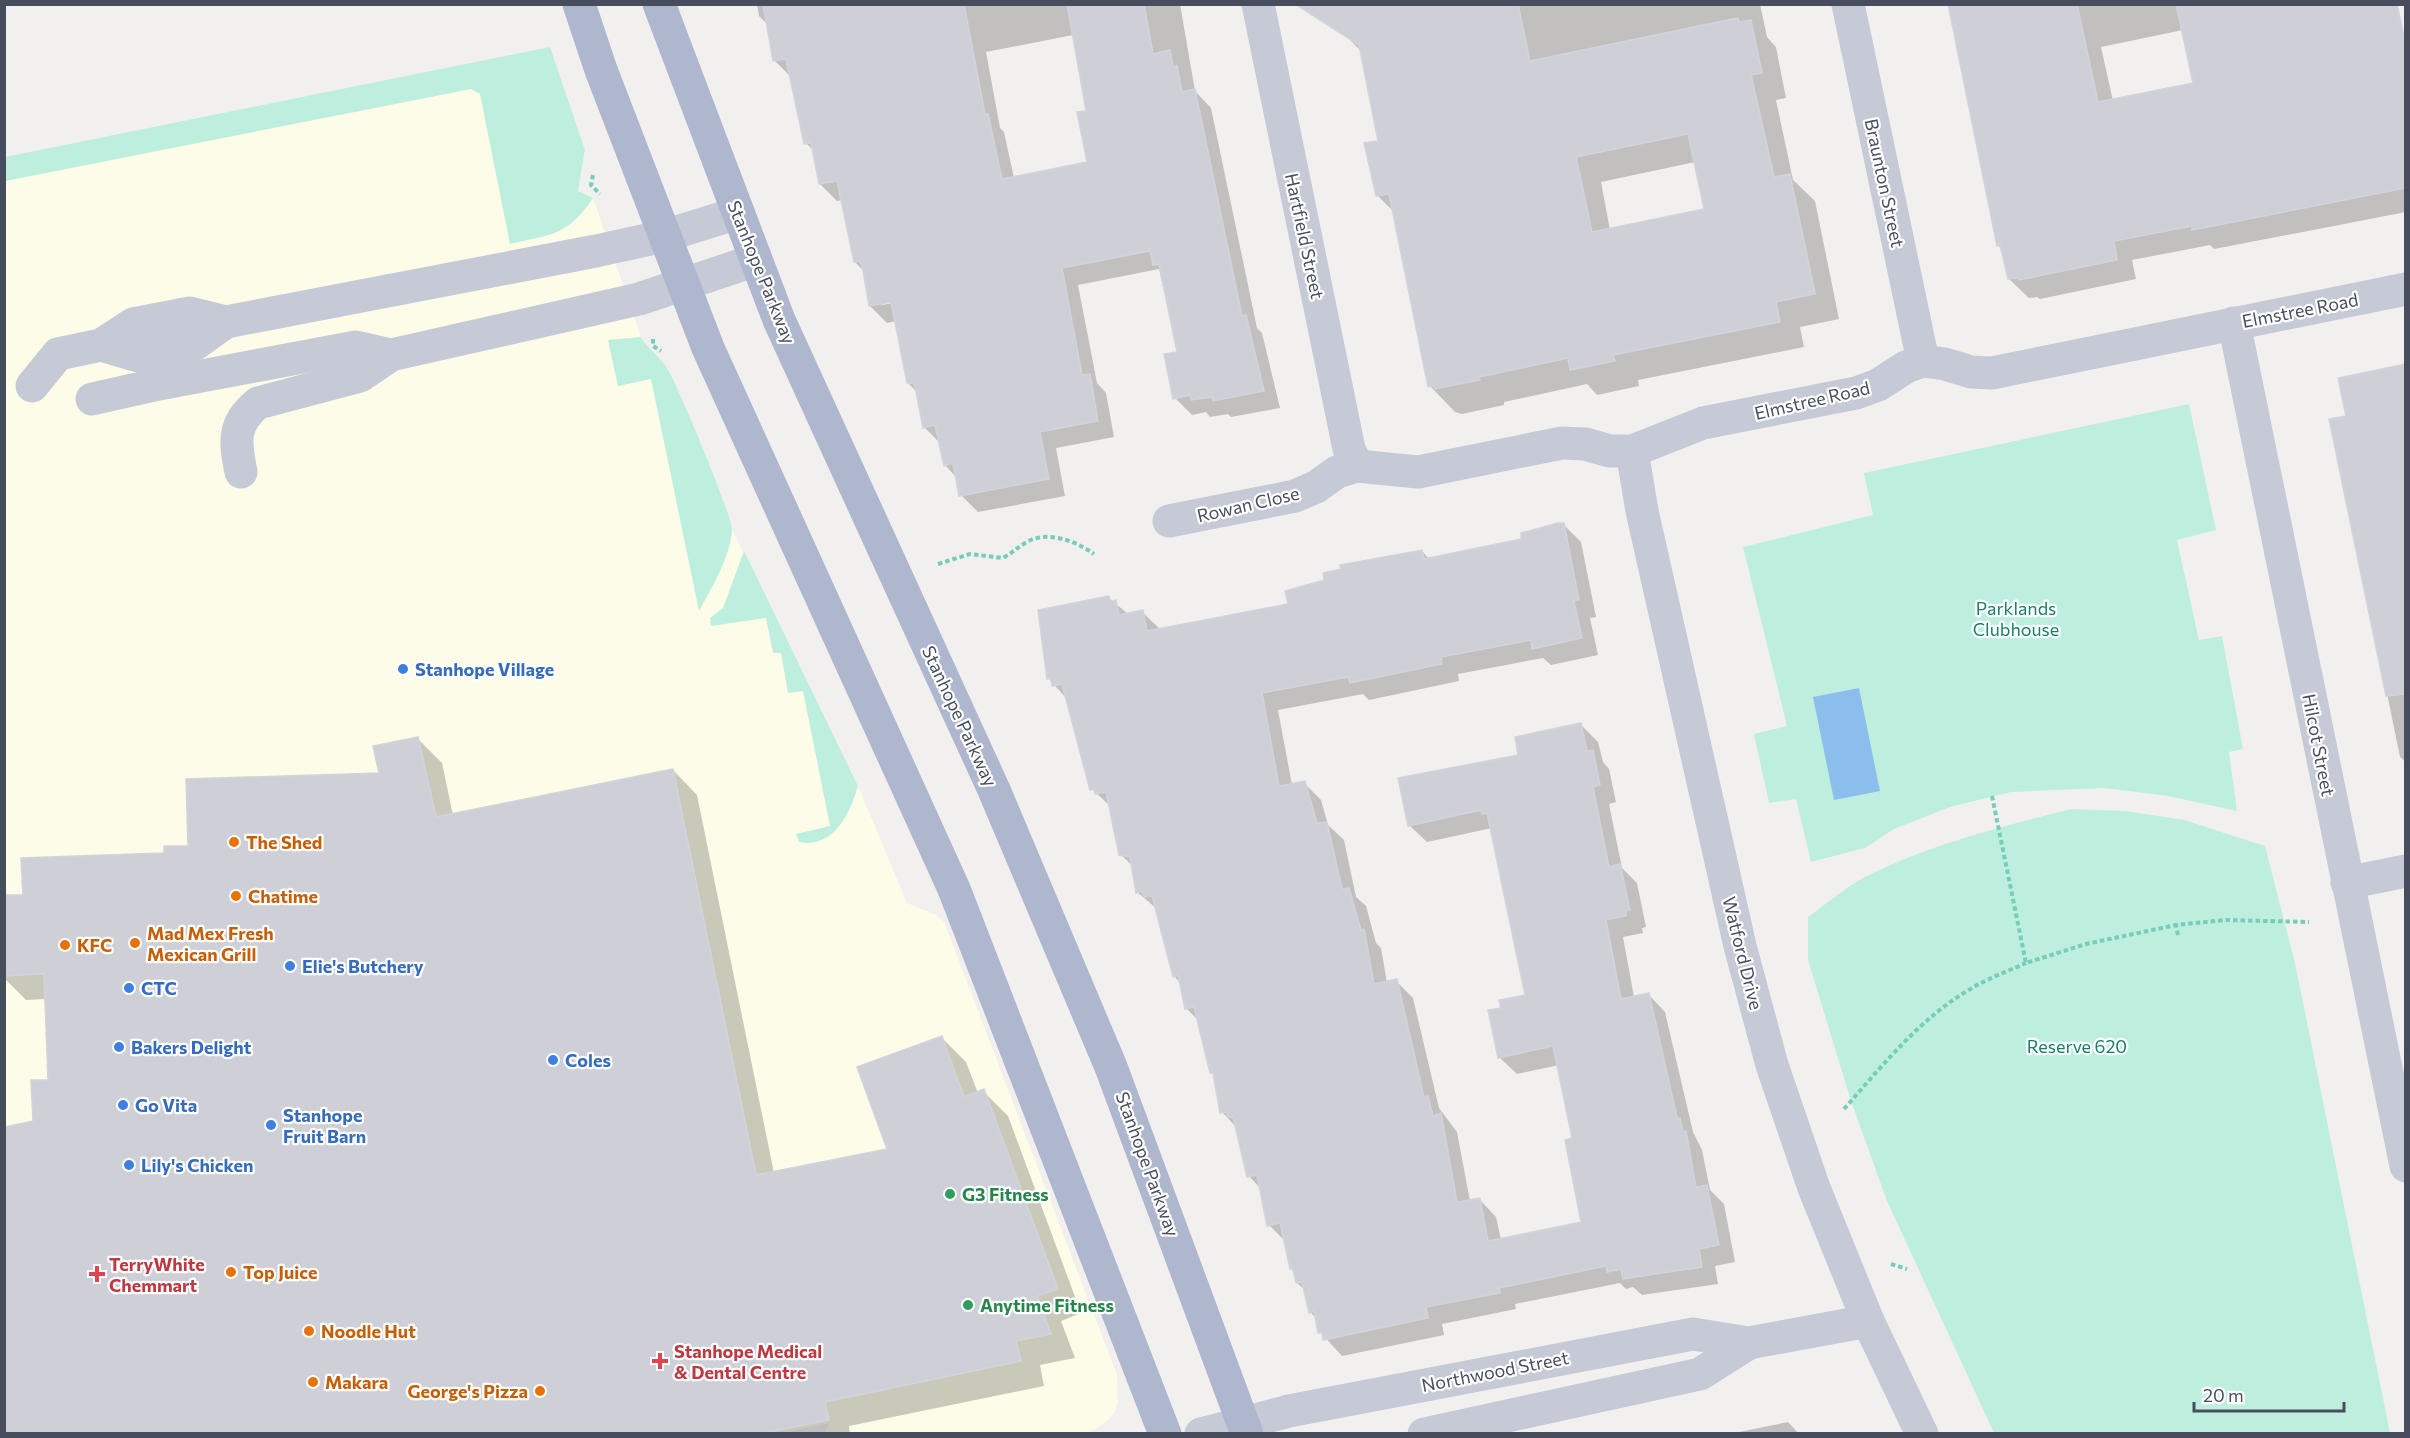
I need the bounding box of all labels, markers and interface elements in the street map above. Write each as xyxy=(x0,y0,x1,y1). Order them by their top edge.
street label: Braunton Street xyxy=(1861,117,1909,249)
street label: Hartfield Street xyxy=(1281,171,1329,301)
street label: Stanhope Parkway xyxy=(723,197,801,347)
street label: Elmstree Road xyxy=(2240,288,2360,332)
street label: Elmstree Road xyxy=(1752,376,1872,424)
street label: Rowan Close xyxy=(1195,482,1301,526)
park label: Parklands Clubhouse xyxy=(1973,597,2059,640)
street label: Stanhope Parkway xyxy=(918,642,1002,790)
place label: Stanhope Village xyxy=(415,658,554,680)
marker: Stanhope Village xyxy=(396,662,410,676)
street label: Hilcot Street xyxy=(2298,692,2340,798)
place label: The Shed xyxy=(246,831,322,853)
marker: The Shed xyxy=(227,835,241,849)
place label: Chatime xyxy=(248,885,318,907)
marker: Chatime xyxy=(229,889,243,903)
street label: Watford Drive xyxy=(1718,894,1768,1012)
place label: Mad Mex Fresh Mexican Grill xyxy=(147,922,274,965)
place label: KFC xyxy=(77,934,112,956)
marker: Mad Mex Fresh Mexican Grill xyxy=(128,936,142,950)
marker: KFC xyxy=(58,938,72,952)
place label: Elie's Butchery xyxy=(302,955,424,977)
marker: Elie's Butchery xyxy=(283,959,297,973)
place label: CTC xyxy=(141,977,177,999)
marker: CTC xyxy=(122,981,136,995)
park label: Reserve 620 xyxy=(2027,1035,2127,1057)
place label: Bakers Delight xyxy=(131,1036,252,1058)
marker: Bakers Delight xyxy=(112,1040,126,1054)
place label: Coles xyxy=(565,1049,611,1071)
marker: Coles xyxy=(546,1053,560,1067)
street label: Stanhope Parkway xyxy=(1112,1089,1184,1239)
place label: Go Vita xyxy=(135,1094,197,1116)
marker: Go Vita xyxy=(116,1098,130,1112)
place label: Stanhope Fruit Barn xyxy=(283,1104,366,1147)
marker: Stanhope Fruit Barn xyxy=(264,1118,278,1132)
place label: Lily's Chicken xyxy=(141,1154,253,1176)
marker: Lily's Chicken xyxy=(122,1158,136,1172)
place label: G3 Fitness xyxy=(962,1183,1049,1205)
marker: G3 Fitness xyxy=(943,1187,957,1201)
place label: TerryWhite Chemmart xyxy=(109,1253,205,1296)
place label: Top Juice xyxy=(243,1261,317,1283)
marker: Top Juice xyxy=(224,1265,238,1279)
marker: TerryWhite Chemmart xyxy=(90,1267,104,1281)
place label: Anytime Fitness xyxy=(980,1294,1114,1316)
marker: Anytime Fitness xyxy=(961,1298,975,1312)
place label: Noodle Hut xyxy=(321,1320,416,1342)
marker: Noodle Hut xyxy=(302,1324,316,1338)
place label: Stanhope Medical & Dental Centre xyxy=(674,1340,822,1383)
street label: Northwood Street xyxy=(1420,1346,1570,1396)
marker: Stanhope Medical & Dental Centre xyxy=(651,1352,669,1370)
place label: Makara xyxy=(325,1371,388,1393)
marker: Makara xyxy=(306,1375,320,1389)
scale bar xyxy=(2194,1375,2344,1413)
place label: George's Pizza xyxy=(407,1380,528,1402)
marker: George's Pizza xyxy=(533,1384,547,1398)
text: 20 m xyxy=(2203,1384,2244,1406)

